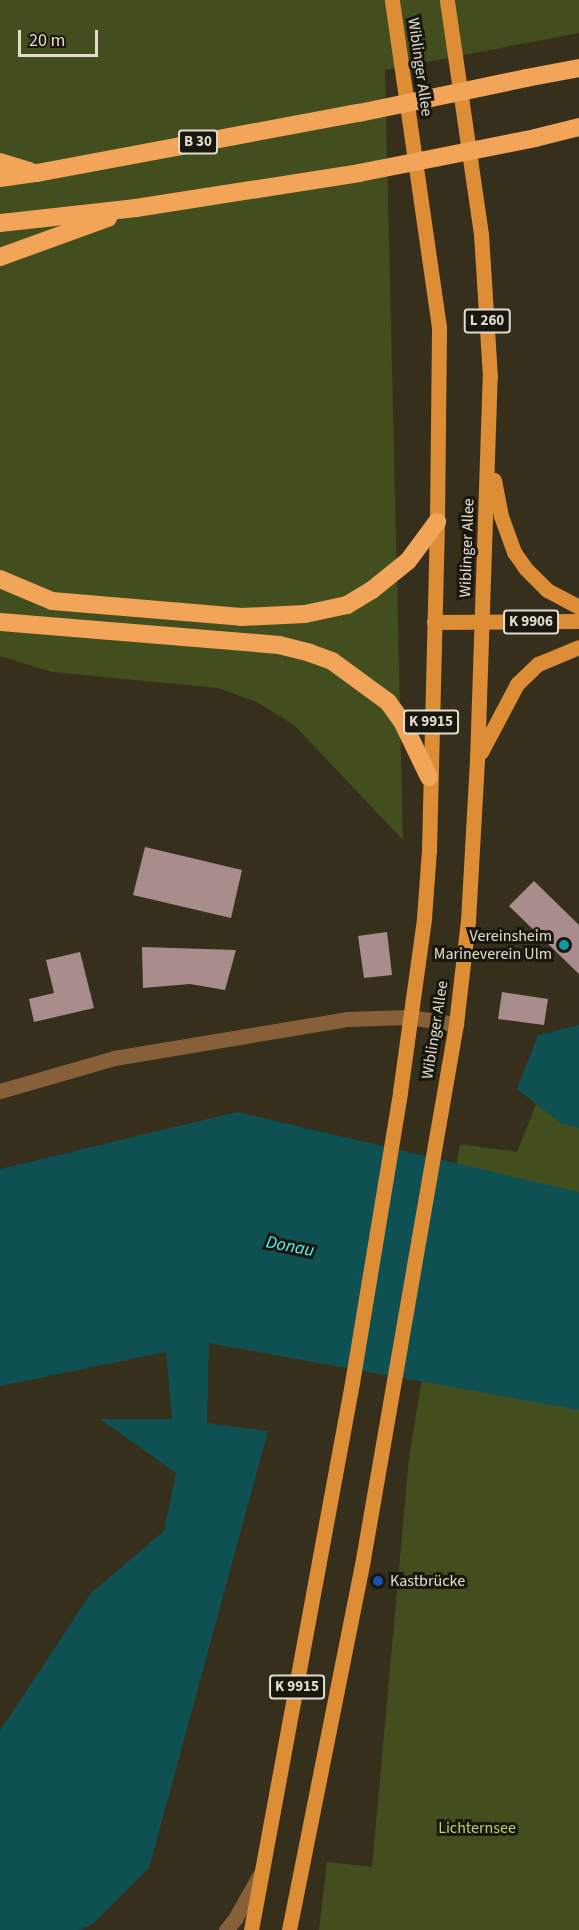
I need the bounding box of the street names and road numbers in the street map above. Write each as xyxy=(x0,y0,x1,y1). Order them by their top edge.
street label: Wiblinger Allee xyxy=(404,16,436,118)
road number: B 30 xyxy=(177,130,219,154)
road number: L 260 xyxy=(463,309,511,333)
street label: Wiblinger Allee xyxy=(456,498,478,598)
road number: K 9906 xyxy=(502,610,560,634)
road number: K 9915 xyxy=(402,710,460,734)
street label: Wiblinger Allee xyxy=(418,979,452,1081)
road number: K 9915 xyxy=(268,1675,326,1699)

